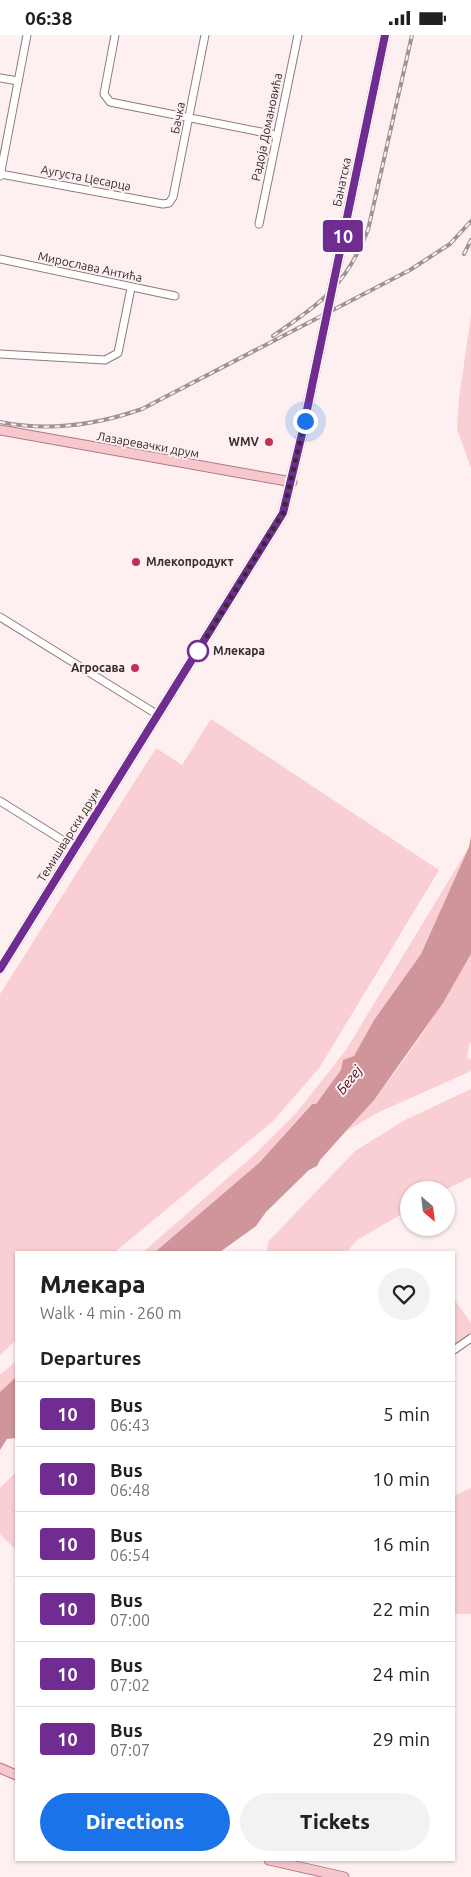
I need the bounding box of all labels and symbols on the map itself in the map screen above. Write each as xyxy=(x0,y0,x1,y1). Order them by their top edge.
street label: Радоја Домановића xyxy=(249,72,284,182)
street label: Бачка xyxy=(168,101,187,135)
street label: Банатска xyxy=(330,156,353,208)
street label: Аугуста Цесарца xyxy=(40,162,132,193)
line badge: 10 xyxy=(320,220,366,252)
street label: Мирослава Антића xyxy=(37,249,143,284)
your location xyxy=(293,409,318,434)
street label: Лазаревачки друм xyxy=(96,429,200,460)
place label: WMV xyxy=(229,435,260,448)
marker: WMV xyxy=(263,436,275,448)
place label: Млекопродукт xyxy=(146,555,234,568)
marker: Млекопродукт xyxy=(130,556,142,568)
marker: Млекара xyxy=(187,640,209,662)
place label: Млекара xyxy=(213,644,265,657)
place label: Агросава xyxy=(71,661,125,674)
marker: Агросава xyxy=(129,662,141,674)
street label: Темишварски друм xyxy=(34,785,103,884)
water label: Бегеј xyxy=(333,1062,366,1097)
north arrow xyxy=(400,1181,455,1236)

